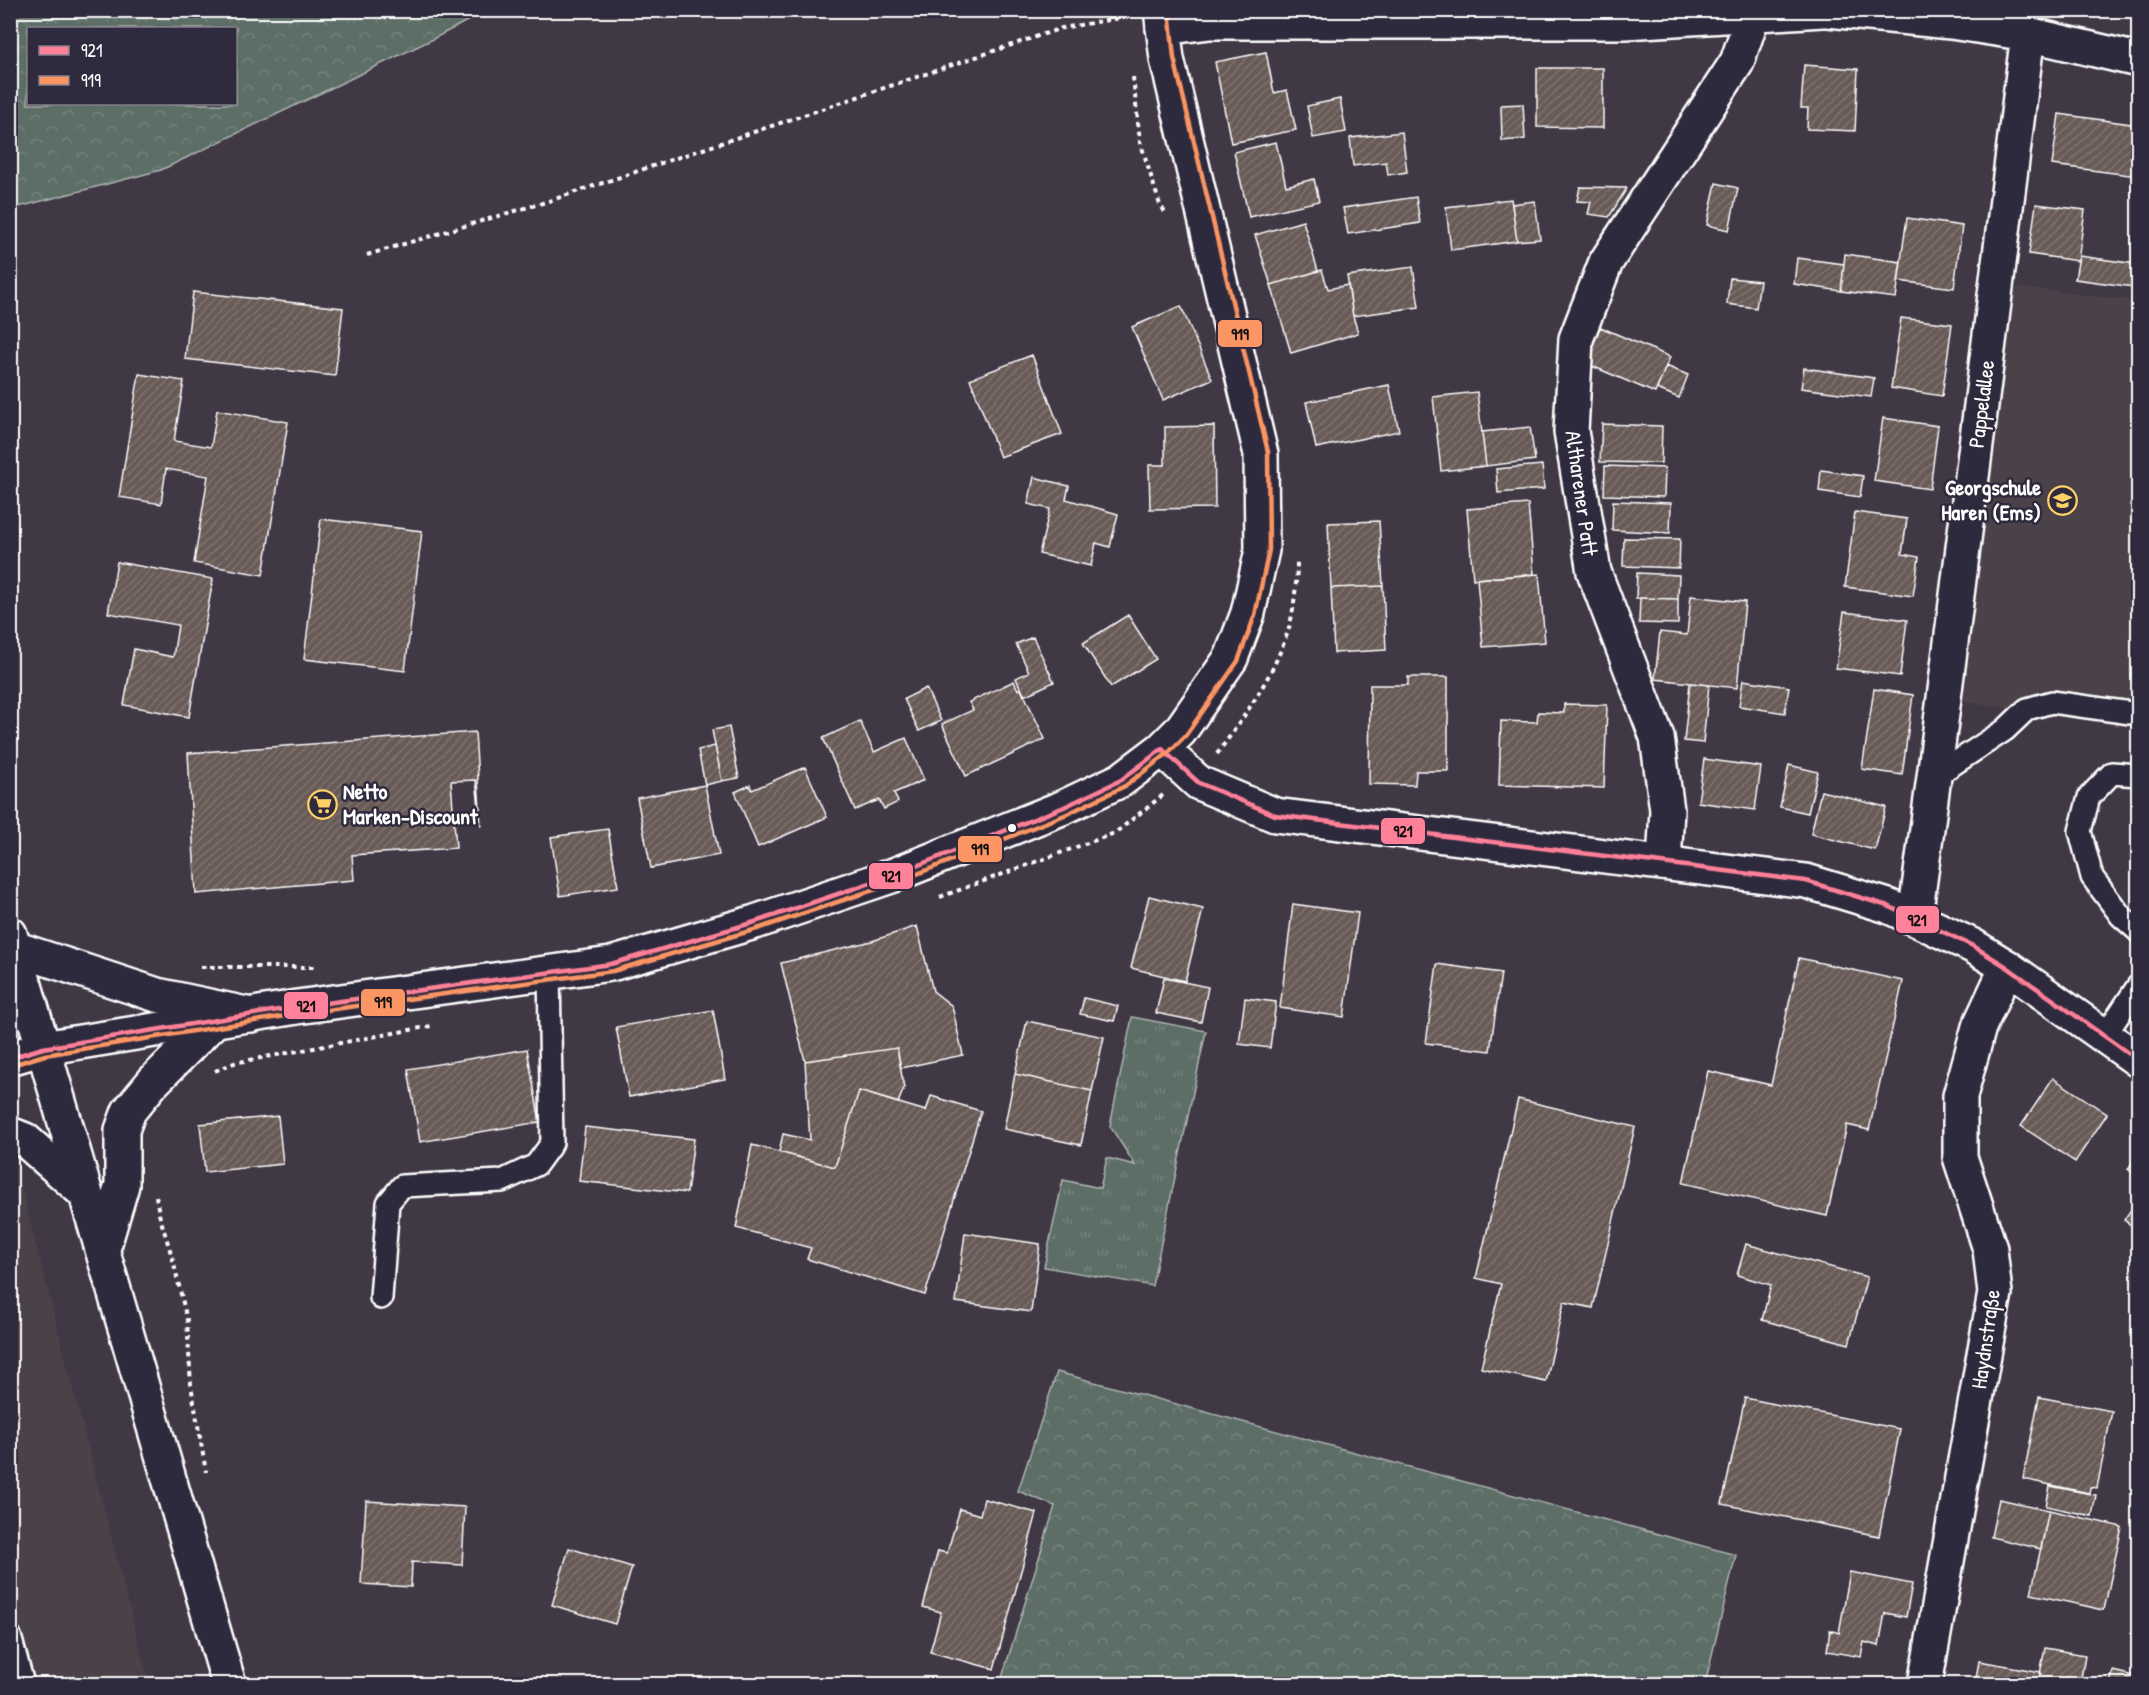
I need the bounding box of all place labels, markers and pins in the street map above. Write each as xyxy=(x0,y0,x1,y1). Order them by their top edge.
place label: Georgschule Haren (Ems) xyxy=(1941,472,2041,527)
school or university icon: Georgschule Haren (Ems) xyxy=(2046,484,2078,516)
place label: Netto Marken-Discount xyxy=(343,776,479,831)
supermarket icon: Netto Marken-Discount xyxy=(306,788,338,820)
unlabelled marker xyxy=(1006,822,1018,834)

